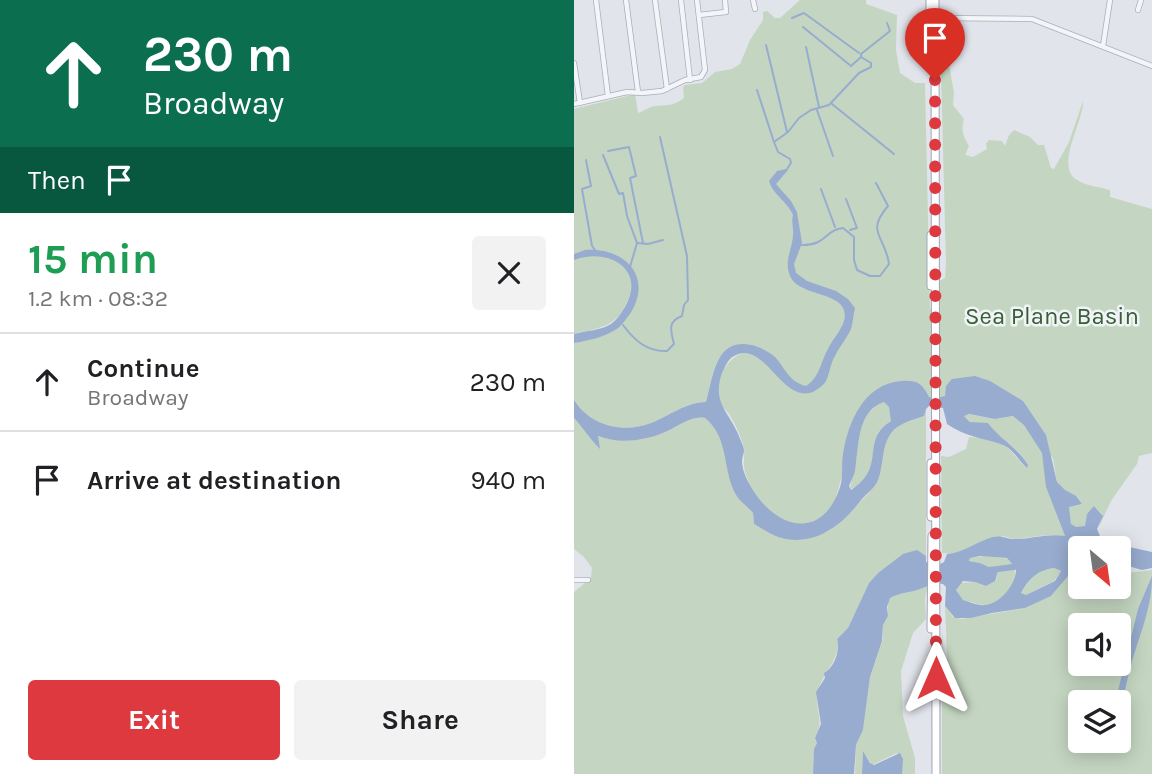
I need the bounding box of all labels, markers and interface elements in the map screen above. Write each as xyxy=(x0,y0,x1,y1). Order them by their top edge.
pin xyxy=(905,8,965,80)
icon: arrive xyxy=(916,19,954,57)
text: 230 m xyxy=(143,26,293,83)
icon: ahead xyxy=(28,28,119,119)
text: Broadway xyxy=(143,85,284,122)
icon: arrive xyxy=(100,161,138,199)
text: Then xyxy=(28,165,86,196)
text: 15 min xyxy=(28,234,158,284)
button: close xyxy=(472,236,546,310)
text: 1.2 km · 08:32 xyxy=(28,285,168,312)
park label: Sea Plane Basin xyxy=(965,302,1139,330)
text: Continue xyxy=(87,353,199,384)
icon: ahead xyxy=(28,363,66,401)
text: 230 m xyxy=(470,367,546,398)
text: Broadway xyxy=(87,384,189,411)
icon: arrive xyxy=(28,461,66,499)
text: Arrive at destination xyxy=(87,465,341,496)
text: 940 m xyxy=(470,465,546,496)
north arrow xyxy=(1068,536,1130,598)
map controls xyxy=(1068,536,1131,753)
button: sound xyxy=(1068,613,1131,676)
position arrow xyxy=(899,641,973,715)
button: Exit xyxy=(28,680,280,760)
button: Share xyxy=(294,680,546,760)
button: layers xyxy=(1068,690,1131,753)

